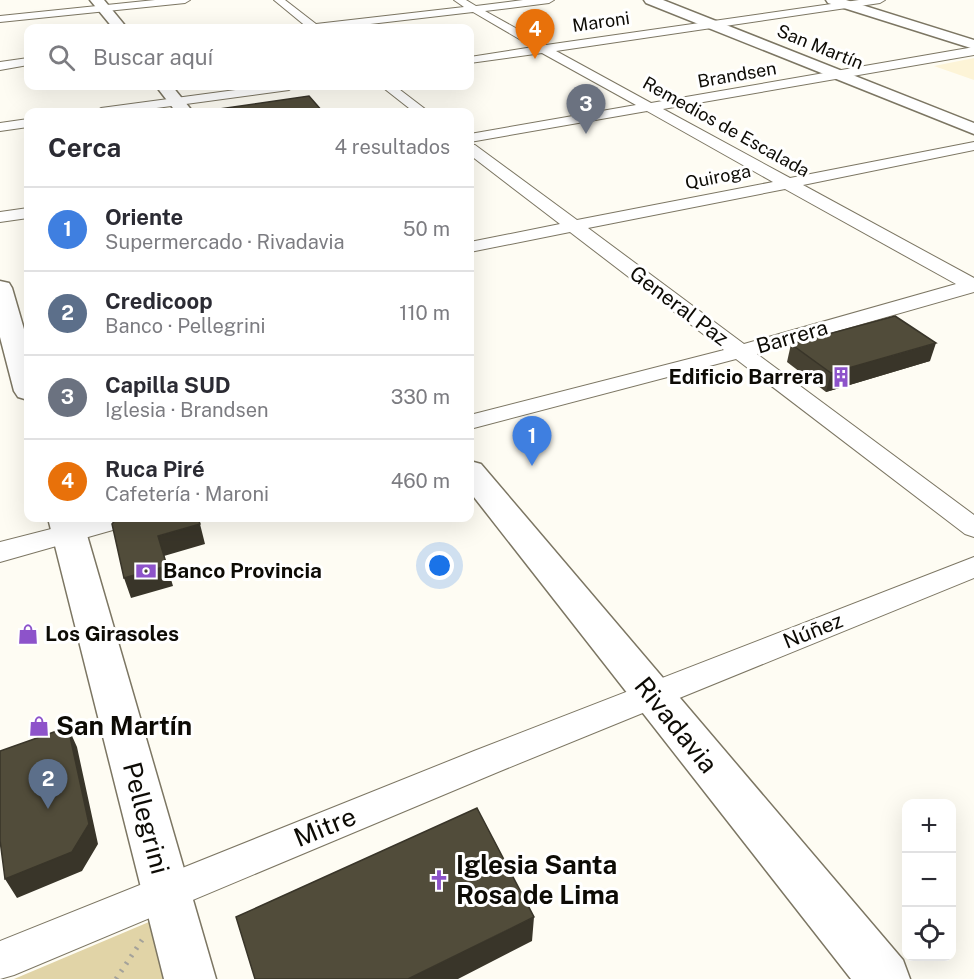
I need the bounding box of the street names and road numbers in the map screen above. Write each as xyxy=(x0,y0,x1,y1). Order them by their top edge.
street label: Maroni xyxy=(571,7,631,36)
street label: San Martín xyxy=(774,20,866,73)
street label: Brandsen xyxy=(696,57,778,92)
street label: Remedios de Escalada xyxy=(639,72,813,181)
street label: Quiroga xyxy=(683,160,753,193)
street label: General Paz xyxy=(625,260,734,351)
street label: Barrera xyxy=(753,314,831,359)
street label: Núñez xyxy=(779,607,846,654)
street label: Rivadavia xyxy=(628,670,724,779)
street label: Pellegrini xyxy=(117,758,176,877)
street label: Mitre xyxy=(289,800,360,853)

